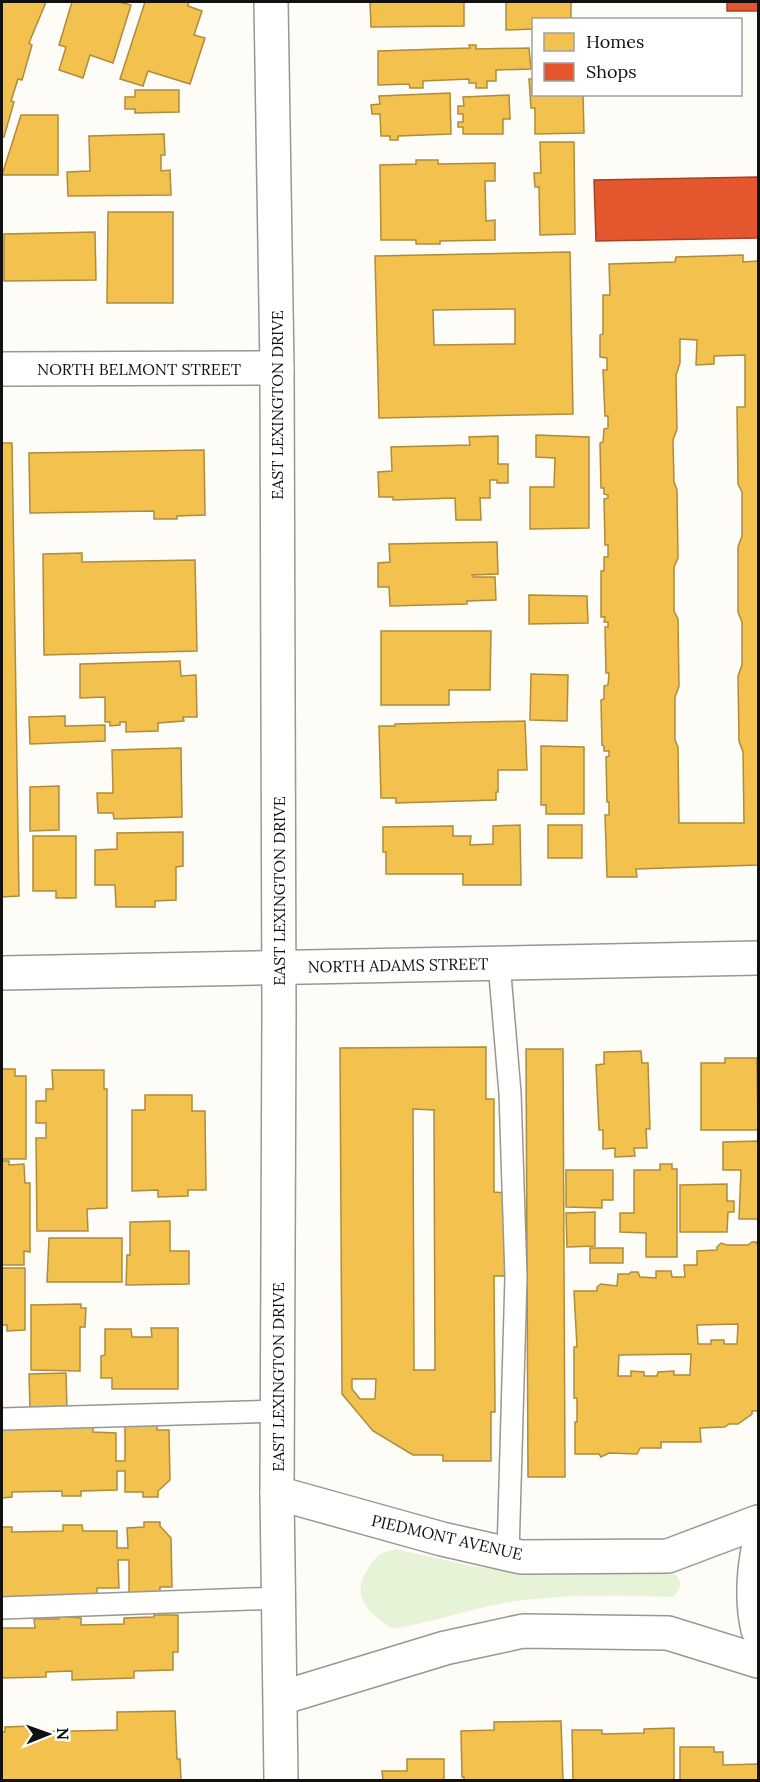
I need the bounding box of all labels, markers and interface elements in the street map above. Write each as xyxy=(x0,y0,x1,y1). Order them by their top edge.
legend xyxy=(532,18,742,96)
text: Homes xyxy=(586,30,644,53)
text: Shops xyxy=(586,60,637,83)
street label: EAST LEXINGTON DRIVE xyxy=(267,310,287,500)
street label: NORTH BELMONT STREET xyxy=(37,359,241,379)
street label: EAST LEXINGTON DRIVE xyxy=(269,796,289,986)
street label: NORTH ADAMS STREET xyxy=(307,953,489,977)
street label: EAST LEXINGTON DRIVE xyxy=(268,1282,288,1472)
street label: PIEDMONT AVENUE xyxy=(369,1510,525,1564)
north arrow xyxy=(18,1704,78,1764)
text: N xyxy=(53,1727,73,1740)

